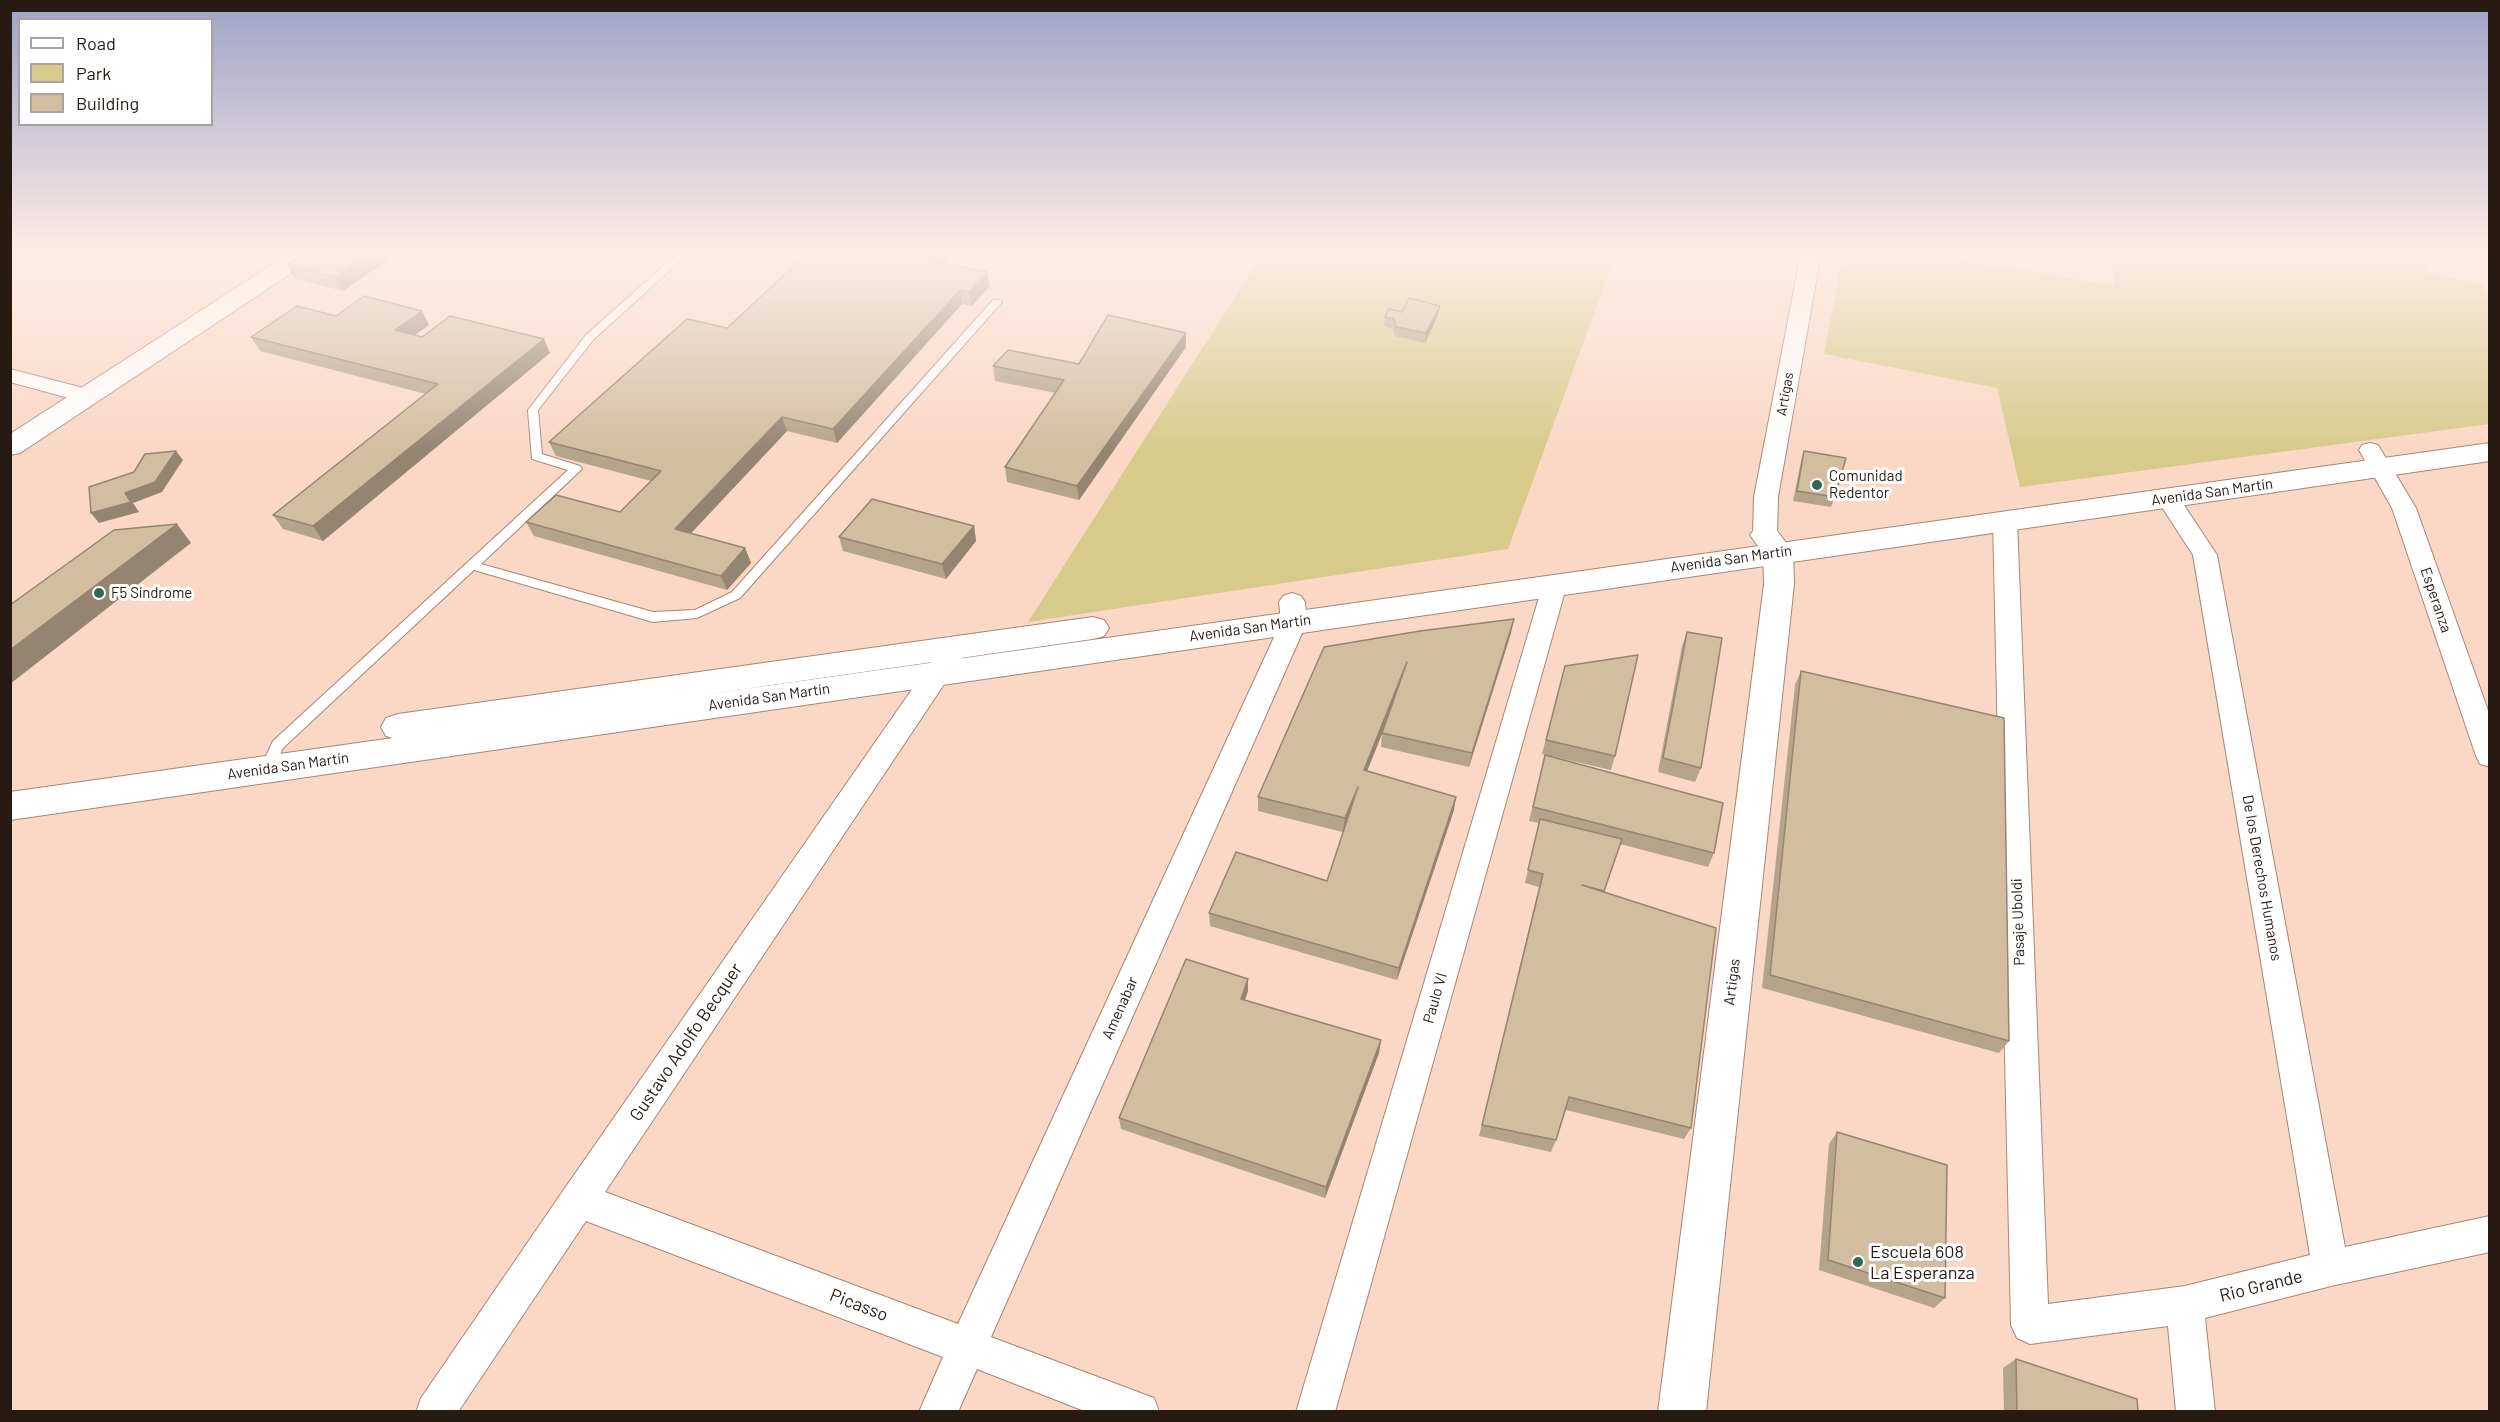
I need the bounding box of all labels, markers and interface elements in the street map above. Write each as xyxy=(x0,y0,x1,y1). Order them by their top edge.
legend xyxy=(18,18,213,126)
text: Road xyxy=(76,32,116,54)
text: Park xyxy=(76,62,111,84)
text: Building xyxy=(76,92,139,114)
street label: Artigas xyxy=(1773,371,1797,417)
place label: Comunidad Redentor xyxy=(1829,467,1903,502)
street label: Avenida San Martín xyxy=(2150,475,2274,509)
marker: Comunidad Redentor xyxy=(1810,478,1824,492)
street label: Avenida San Martín xyxy=(1669,542,1793,576)
street label: Esperanza xyxy=(2416,565,2456,635)
place label: F5 Síndrome xyxy=(111,584,192,602)
marker: F5 Síndrome xyxy=(92,586,106,600)
street label: Avenida San Martín xyxy=(1188,611,1312,645)
street label: Avenida San Martín xyxy=(707,680,831,714)
street label: Avenida San Martín xyxy=(226,749,350,783)
street label: De los Derechos Humanos xyxy=(2239,794,2285,962)
street label: Pasaje Uboldi xyxy=(2007,878,2029,966)
street label: Artigas xyxy=(1720,958,1744,1006)
street label: Gustavo Adolfo Becquer xyxy=(625,959,747,1125)
street label: Paulo VI xyxy=(1419,971,1451,1025)
street label: Amenabar xyxy=(1098,974,1142,1042)
place label: Escuela 608 La Esperanza xyxy=(1870,1241,1975,1284)
marker: Escuela 608 La Esperanza xyxy=(1851,1255,1865,1269)
street label: Rio Grande xyxy=(2217,1265,2305,1307)
street label: Picasso xyxy=(827,1284,891,1326)

